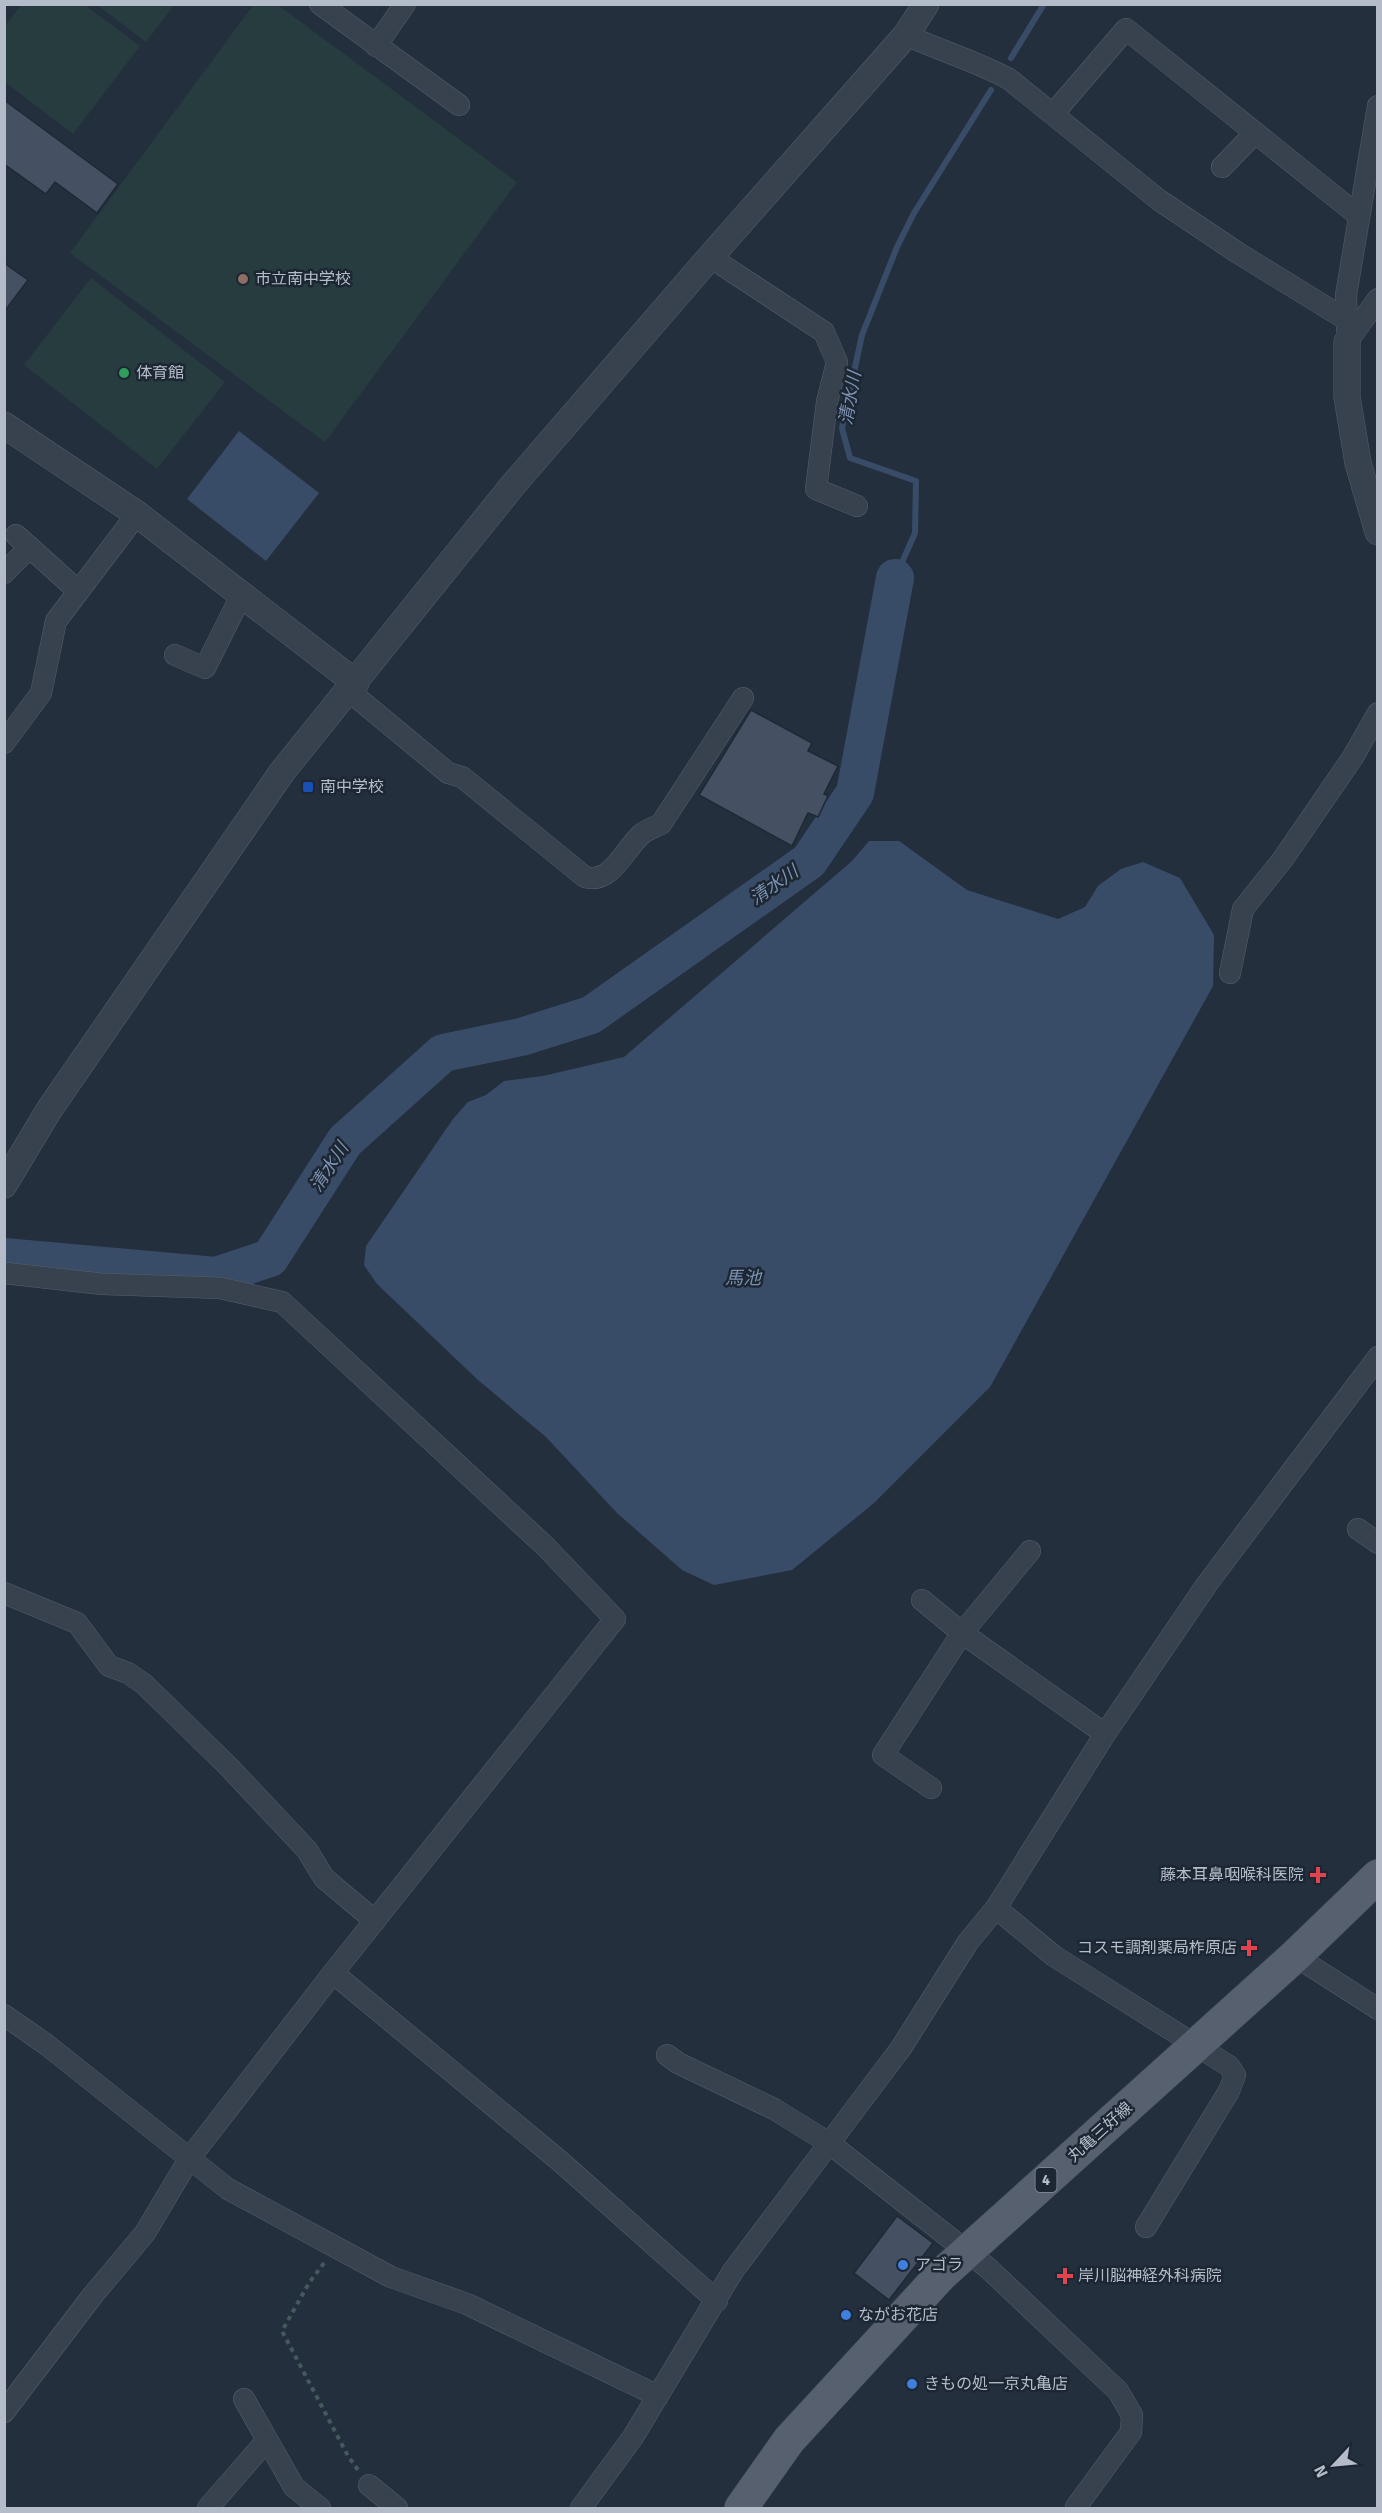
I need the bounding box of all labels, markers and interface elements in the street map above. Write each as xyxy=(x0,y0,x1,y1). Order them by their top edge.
place label: 市立南中学校 xyxy=(255,269,351,289)
marker: 市立南中学校 xyxy=(236,272,250,286)
place label: 体育館 xyxy=(136,363,184,383)
marker: 体育館 xyxy=(117,366,131,380)
water label: 清水川 xyxy=(834,368,866,426)
place label: 南中学校 xyxy=(320,777,384,797)
marker: 南中学校 xyxy=(301,780,315,794)
water label: 清水川 xyxy=(746,859,804,909)
water label: 清水川 xyxy=(305,1137,354,1196)
water label: 馬池 xyxy=(725,1267,763,1289)
place label: 藤本耳鼻咽喉科医院 xyxy=(1160,1865,1304,1885)
marker: 藤本耳鼻咽喉科医院 xyxy=(1309,1866,1327,1884)
place label: コスモ調剤薬局柞原店 xyxy=(1077,1938,1237,1958)
marker: コスモ調剤薬局柞原店 xyxy=(1242,1941,1256,1955)
street label: 丸亀三好線 xyxy=(1064,2098,1136,2166)
road number: 4 xyxy=(1036,2168,1056,2192)
place label: アゴラ xyxy=(915,2255,963,2275)
marker: アゴラ xyxy=(896,2258,910,2272)
place label: 岸川脳神経外科病院 xyxy=(1078,2266,1222,2286)
marker: 岸川脳神経外科病院 xyxy=(1056,2267,1074,2285)
place label: ながお花店 xyxy=(858,2305,938,2325)
marker: ながお花店 xyxy=(839,2308,853,2322)
place label: きもの処一京丸亀店 xyxy=(924,2374,1068,2394)
marker: きもの処一京丸亀店 xyxy=(905,2377,919,2391)
north arrow xyxy=(1304,2435,1364,2495)
text: N xyxy=(1310,2462,1333,2481)

